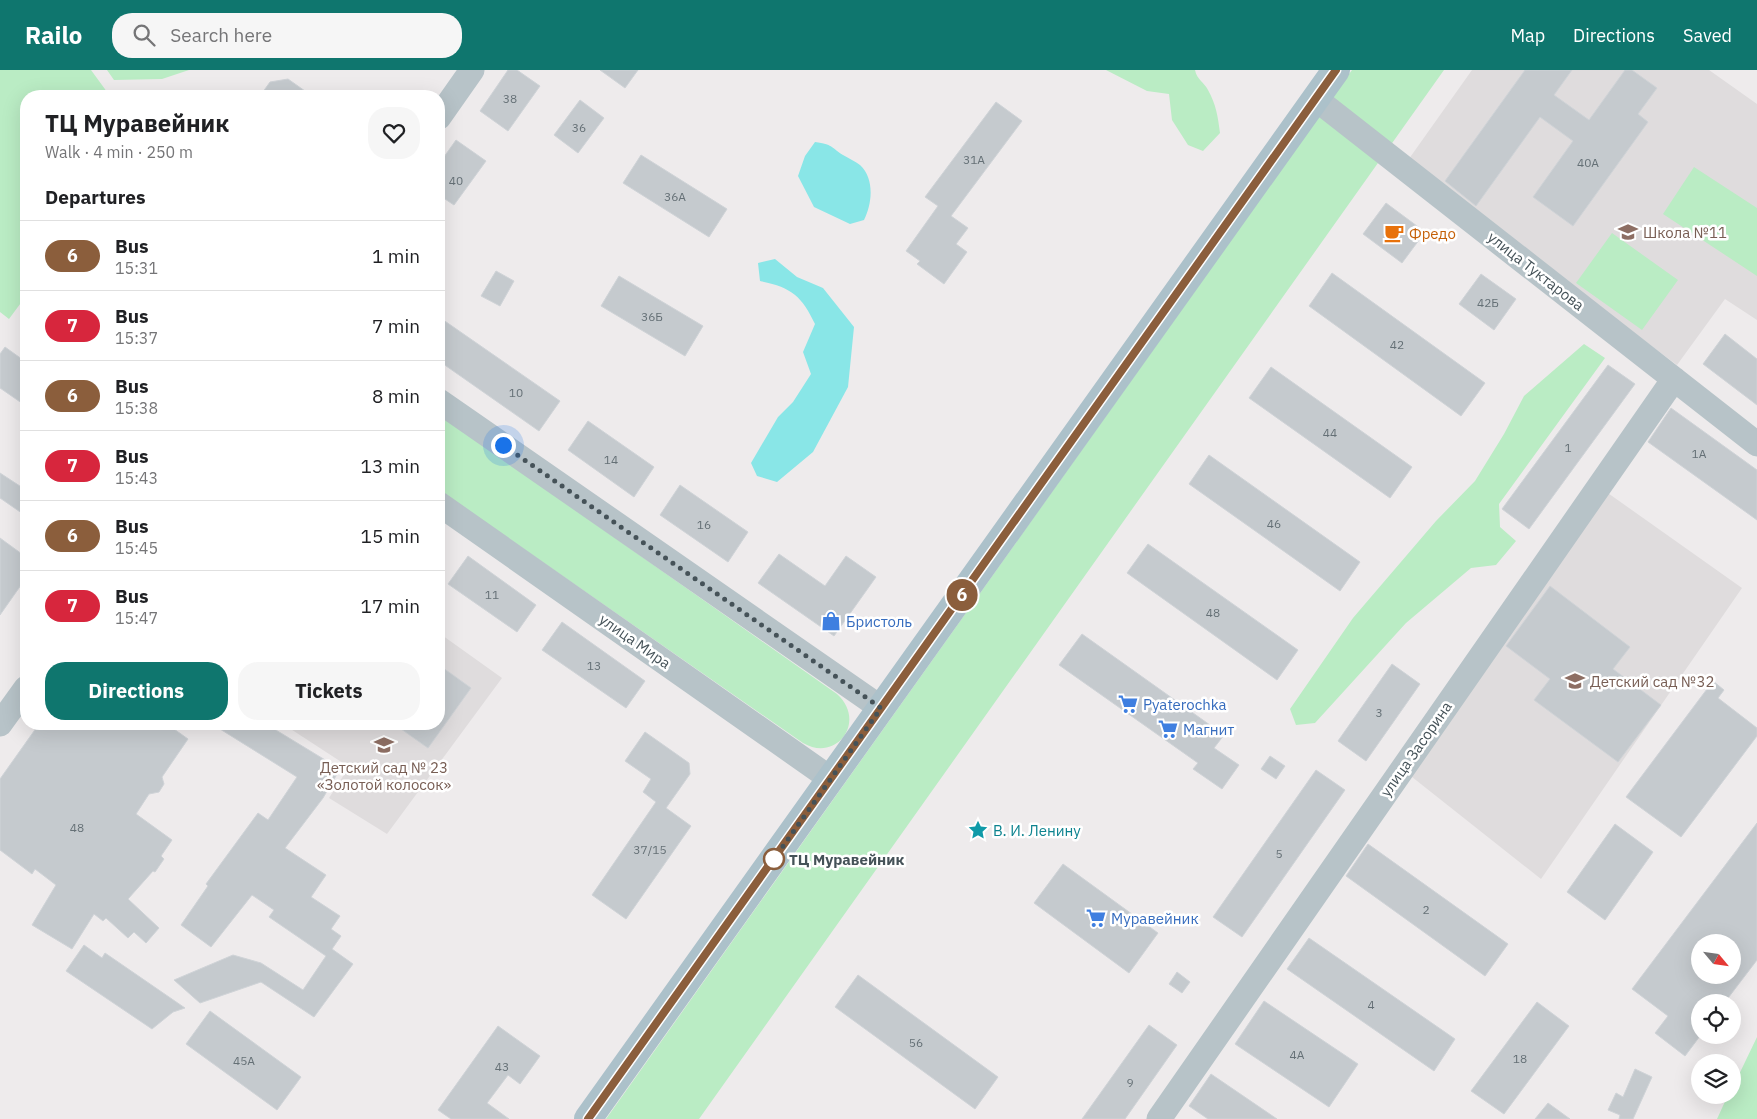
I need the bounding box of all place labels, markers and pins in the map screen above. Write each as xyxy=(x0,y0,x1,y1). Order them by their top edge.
school or university icon: Школа №11 xyxy=(1617,221,1639,243)
cafe icon: Фредо xyxy=(1383,222,1405,244)
place label: Школа №11 xyxy=(1643,223,1727,242)
place label: Фредо xyxy=(1409,224,1456,243)
shop icon: Бристоль xyxy=(820,610,842,632)
place label: Бристоль xyxy=(846,612,912,631)
school or university icon: Детский сад №32 xyxy=(1564,670,1586,692)
place label: Детский сад №32 xyxy=(1590,672,1715,691)
supermarket icon: Pyaterochka xyxy=(1117,693,1139,715)
place label: Pyaterochka xyxy=(1143,695,1227,714)
supermarket icon: Магнит xyxy=(1157,718,1179,740)
place label: Магнит xyxy=(1183,720,1234,739)
school or university icon: Детский сад № 23 «Золотой колосок» xyxy=(373,734,395,756)
place label: Детский сад № 23 «Золотой колосок» xyxy=(317,758,451,794)
place icon: В. И. Ленину xyxy=(967,819,989,841)
place label: В. И. Ленину xyxy=(993,821,1081,840)
marker: ТЦ Муравейник xyxy=(763,848,785,870)
place label: ТЦ Муравейник xyxy=(789,850,904,869)
supermarket icon: Муравейник xyxy=(1085,907,1107,929)
place label: Муравейник xyxy=(1111,909,1199,928)

